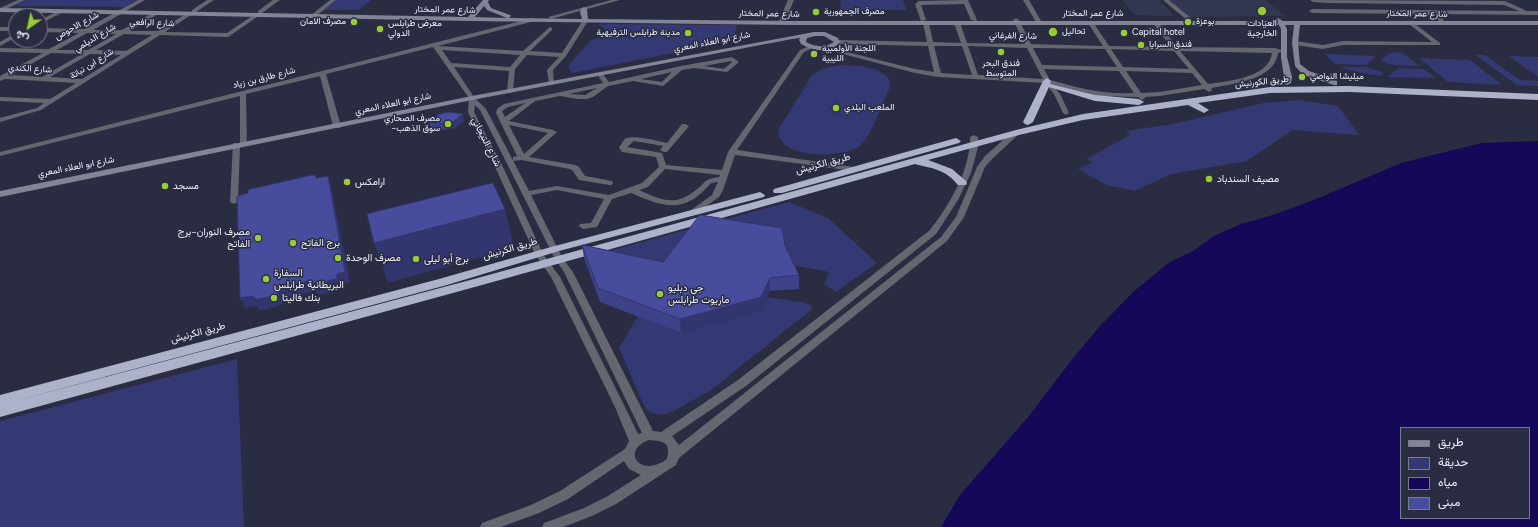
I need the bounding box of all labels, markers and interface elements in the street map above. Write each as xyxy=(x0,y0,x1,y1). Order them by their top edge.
street label: شارع عمر المختار xyxy=(414,4,476,16)
marker: العيادات الخارجية xyxy=(1256,5,1268,17)
marker: مصرف الجمهورية xyxy=(811,7,821,17)
place label: مصرف الجمهورية xyxy=(824,7,885,17)
north arrow xyxy=(8,8,48,48)
street label: شارع عمر المختار xyxy=(738,8,800,20)
street label: شارع عمر المختار xyxy=(1386,8,1448,20)
street label: شارع الاحوص xyxy=(53,9,101,43)
street label: شارع عمر المختار xyxy=(1062,9,1124,19)
street label: شارع الرافعي xyxy=(129,17,175,29)
place label: مصرف الامان xyxy=(300,17,346,27)
marker: مصرف الامان xyxy=(349,17,359,27)
marker: بوعزة xyxy=(1183,17,1193,27)
place label: بوعزة xyxy=(1196,17,1214,27)
place label: معرض طرابلس الدولي xyxy=(388,19,442,40)
place label: العيادات الخارجية xyxy=(1247,19,1277,40)
street label: شارع الديلمي xyxy=(72,21,118,55)
marker: معرض طرابلس الدولي xyxy=(375,24,385,34)
marker: تحاليل xyxy=(1047,26,1059,38)
place label: تحاليل xyxy=(1062,27,1085,37)
text: ش xyxy=(12,28,31,47)
place label: مدينة طرابلس الترفيهية xyxy=(597,28,680,38)
marker: مدينة طرابلس الترفيهية xyxy=(683,28,693,38)
marker: Capital hotel xyxy=(1119,28,1129,38)
place label: Capital hotel xyxy=(1132,28,1185,38)
street label: شارع ابو العلاء المعري xyxy=(673,29,751,55)
street label: شارع الفرغاني xyxy=(989,30,1037,42)
marker: فندق السرايا xyxy=(1136,40,1146,50)
place label: فندق السرايا xyxy=(1149,40,1192,50)
place label: اللجنة الأولمبية الليبية xyxy=(822,44,876,65)
street label: شارع ابن نباتة xyxy=(68,46,116,82)
marker: فندق البحر المتوسط xyxy=(996,47,1006,57)
marker: اللجنة الأولمبية الليبية xyxy=(809,49,819,59)
place label: فندق البحر المتوسط xyxy=(982,59,1020,80)
street label: شارع الكندي xyxy=(8,62,52,76)
street label: شارع طارق بن زياد xyxy=(232,65,296,91)
marker: ميليشا النواصي xyxy=(1297,72,1307,82)
place label: ميليشا النواصي xyxy=(1310,72,1364,82)
street label: طريق الكورنيش xyxy=(1234,74,1290,90)
street label: شارع ابو العلاء المعري xyxy=(354,91,432,117)
marker: الملعب البلدي xyxy=(831,103,841,113)
place label: الملعب البلدي xyxy=(844,103,894,113)
place label: مصرف الصحاري -سوق الذهب xyxy=(384,114,440,135)
street label: شارع التيجاني xyxy=(468,115,504,169)
marker: مصرف الصحاري -سوق الذهب xyxy=(443,119,453,129)
street label: طريق الكرنيش xyxy=(794,151,852,177)
street label: شارع ابو العلاء المعري xyxy=(37,154,115,180)
place label: مصيف السندباد xyxy=(1217,173,1279,185)
marker: مصيف السندباد xyxy=(1204,174,1214,184)
place label: ارامكس xyxy=(355,176,385,188)
marker: ارامكس xyxy=(342,177,352,187)
place label: مسجد xyxy=(173,180,199,192)
marker: مسجد xyxy=(160,181,170,191)
place label: مصرف النوران-برج الفاتح xyxy=(178,226,250,250)
marker: مصرف النوران-برج الفاتح xyxy=(253,233,263,243)
street label: طريق الكرنيش xyxy=(481,235,539,263)
place label: برج الفاتح xyxy=(301,237,340,249)
marker: برج الفاتح xyxy=(288,238,298,248)
place label: مصرف الوحدة xyxy=(346,252,401,264)
marker: مصرف الوحدة xyxy=(333,253,343,263)
place label: برج أبو ليلى xyxy=(424,253,469,265)
marker: برج أبو ليلى xyxy=(411,254,421,264)
place label: السفارة البريطانية طرابلس xyxy=(274,267,344,290)
marker: السفارة البريطانية طرابلس xyxy=(261,274,271,284)
place label: جي دبليو ماريوت طرابلس xyxy=(668,282,729,306)
marker: جي دبليو ماريوت طرابلس xyxy=(655,289,665,299)
place label: بنك فاليتا xyxy=(282,292,320,304)
marker: بنك فاليتا xyxy=(269,293,279,303)
street label: طريق الكرنيش xyxy=(169,320,227,346)
legend xyxy=(1400,427,1530,519)
text: طريق xyxy=(1438,434,1463,450)
text: حديقة xyxy=(1438,454,1468,470)
text: مياه xyxy=(1438,474,1457,490)
text: مبنى xyxy=(1438,494,1460,510)

